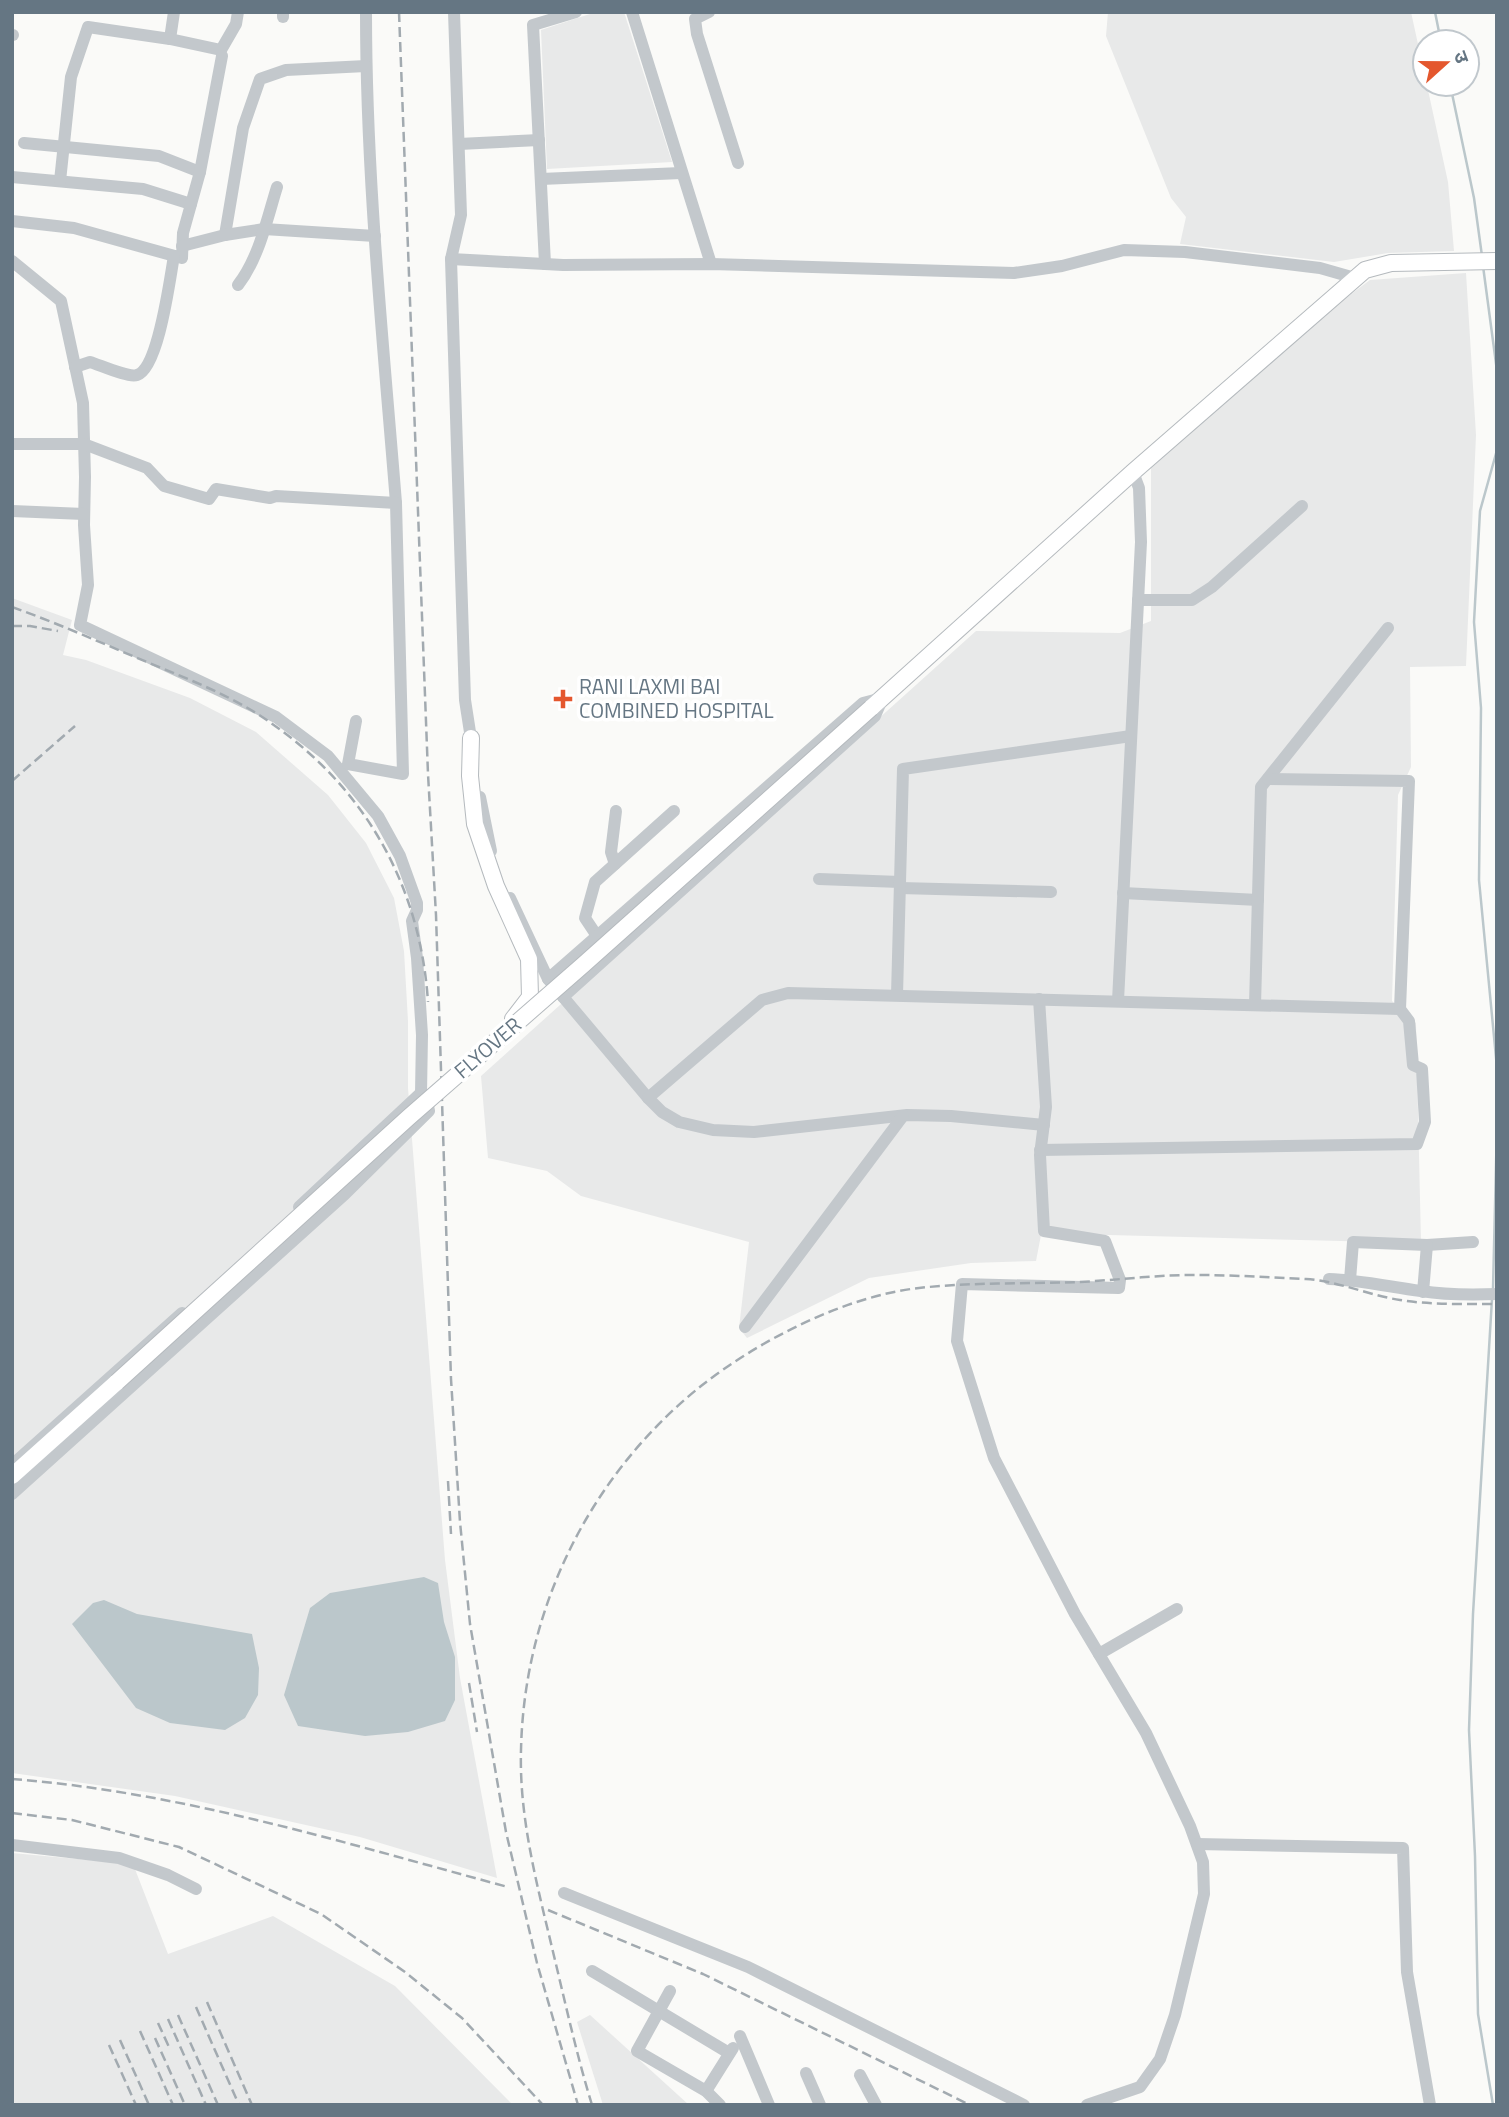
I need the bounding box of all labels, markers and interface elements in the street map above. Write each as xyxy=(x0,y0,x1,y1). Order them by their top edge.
north arrow xyxy=(1411,28,1481,98)
text: उ xyxy=(1447,46,1478,68)
place label: RANI LAXMI BAI COMBINED HOSPITAL xyxy=(579,670,773,726)
marker: RANI LAXMI BAI COMBINED HOSPITAL xyxy=(553,689,573,709)
street label: FLYOVER xyxy=(447,1009,528,1086)

